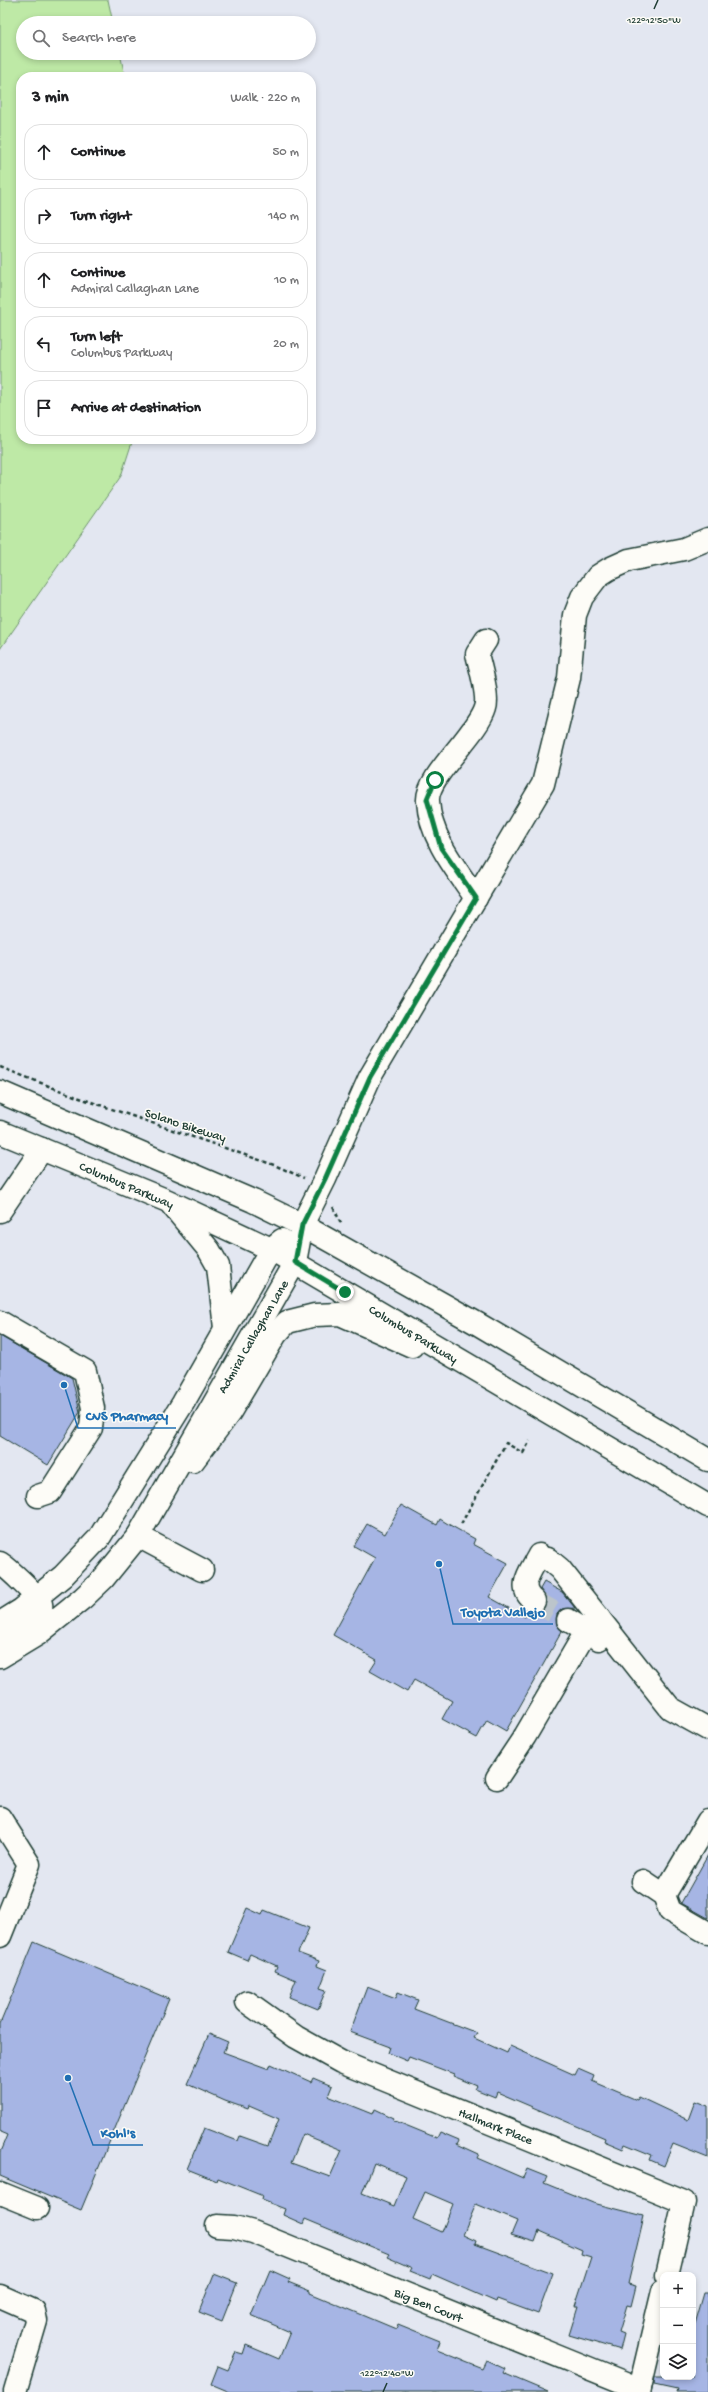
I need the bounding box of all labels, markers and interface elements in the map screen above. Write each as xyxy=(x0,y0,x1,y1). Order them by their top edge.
text: 122°12'50"W xyxy=(626,15,681,27)
search box xyxy=(16,16,316,60)
icon: search xyxy=(30,27,52,49)
text: Search here xyxy=(62,29,136,47)
text: 3 min xyxy=(32,88,69,108)
text: Walk · 220 m xyxy=(230,91,300,106)
icon: ahead xyxy=(33,141,55,163)
text: Continue xyxy=(71,143,125,161)
text: 50 m xyxy=(272,145,299,160)
icon: right xyxy=(33,205,55,227)
text: Turn right xyxy=(71,207,131,225)
text: 140 m xyxy=(268,209,299,224)
text: Continue xyxy=(71,264,125,282)
icon: ahead xyxy=(33,269,55,291)
text: 10 m xyxy=(274,273,299,288)
text: Admiral Callaghan Lane xyxy=(71,282,199,297)
text: Turn left xyxy=(71,328,122,346)
icon: left xyxy=(33,333,55,355)
text: 20 m xyxy=(273,337,299,352)
text: Columbus Parkway xyxy=(71,346,172,361)
icon: arrive xyxy=(33,397,55,419)
text: Arrive at destination xyxy=(71,399,201,417)
route start xyxy=(426,771,444,789)
street label: Solano Bikeway xyxy=(143,1106,228,1147)
street label: Columbus Parkway xyxy=(76,1160,176,1213)
street label: Admiral Callaghan Lane xyxy=(216,1278,293,1396)
route end xyxy=(336,1283,354,1301)
street label: Columbus Parkway xyxy=(365,1303,460,1368)
callout: CVS Pharmacy xyxy=(78,1402,176,1428)
text: CVS Pharmacy xyxy=(85,1409,168,1426)
callout: Toyota Vallejo xyxy=(453,1598,553,1624)
text: Toyota Vallejo xyxy=(460,1605,546,1622)
street label: Hallmark Place xyxy=(456,2106,535,2149)
callout: Kohl's xyxy=(93,2119,143,2145)
text: Kohl's xyxy=(100,2126,136,2143)
map controls xyxy=(660,2272,696,2380)
button: + xyxy=(660,2272,696,2308)
street label: Big Ben Court xyxy=(391,2285,466,2327)
button: − xyxy=(660,2308,696,2344)
button: layers xyxy=(660,2344,696,2380)
text: 122°12'40"W xyxy=(360,2368,414,2380)

